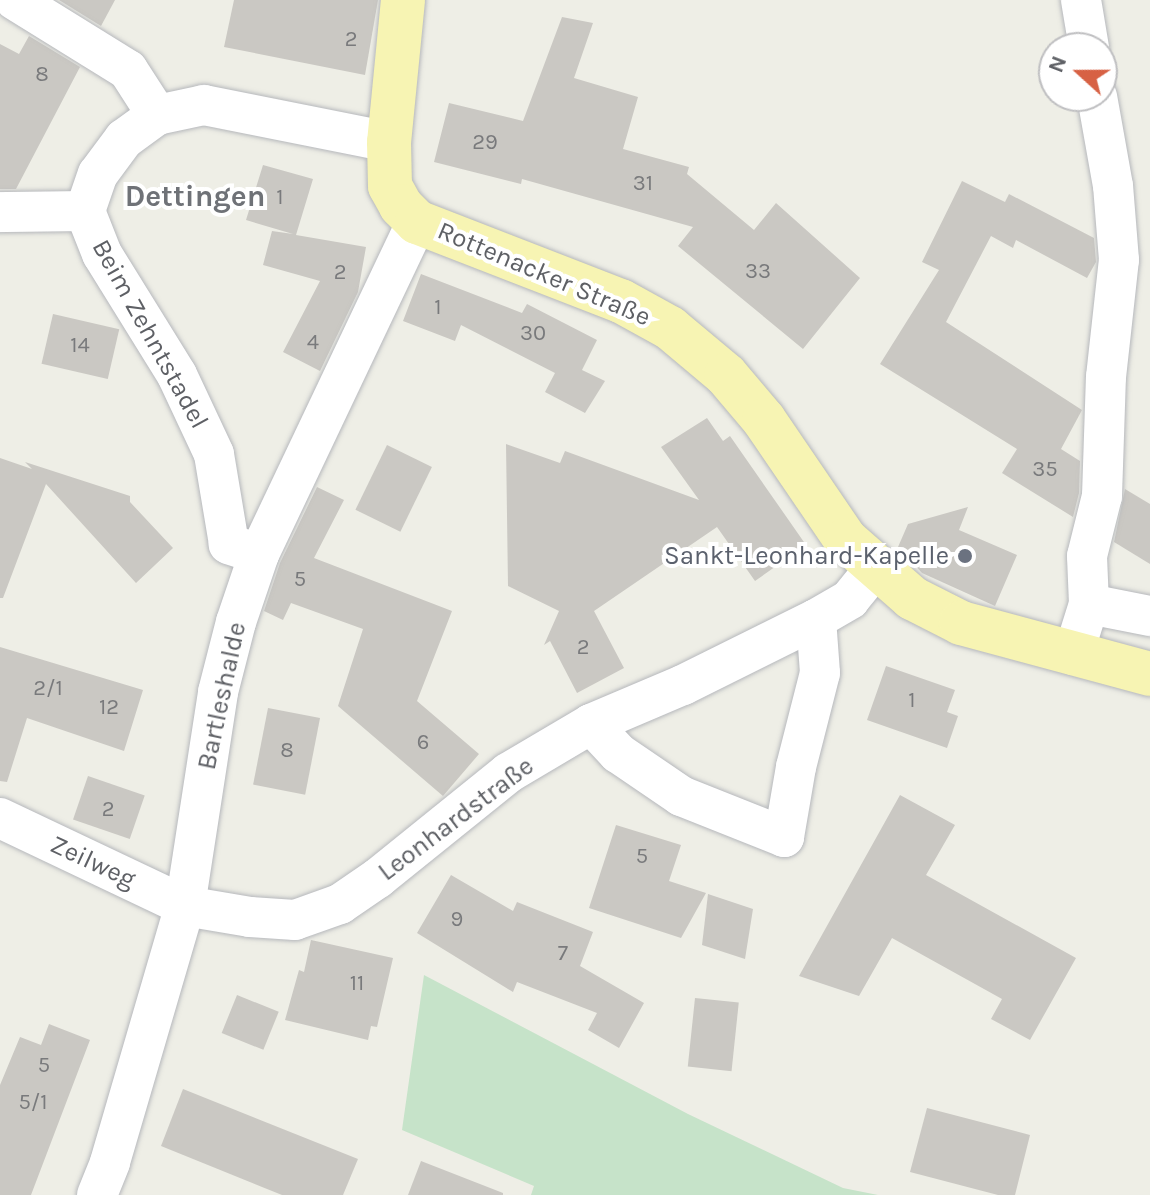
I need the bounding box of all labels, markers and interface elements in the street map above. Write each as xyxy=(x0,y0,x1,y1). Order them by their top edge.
house number: 2 xyxy=(345,27,357,53)
north arrow xyxy=(1038,32,1118,112)
text: N xyxy=(1042,52,1072,76)
house number: 8 xyxy=(35,62,49,88)
house number: 29 xyxy=(472,130,498,156)
house number: 31 xyxy=(633,171,653,197)
district label: Dettingen xyxy=(125,178,265,214)
house number: 1 xyxy=(276,185,284,211)
street label: Rottenacker Straße xyxy=(433,215,655,333)
street label: Beim Zehntstadel xyxy=(85,234,215,434)
house number: 33 xyxy=(745,259,771,285)
house number: 2 xyxy=(334,260,346,286)
house number: 1 xyxy=(434,295,442,321)
house number: 30 xyxy=(520,321,546,347)
house number: 4 xyxy=(307,330,319,356)
house number: 14 xyxy=(70,333,90,359)
house number: 35 xyxy=(1032,457,1058,483)
place label: Sankt-Leonhard-Kapelle xyxy=(664,540,949,572)
marker: Sankt-Leonhard-Kapelle xyxy=(956,547,974,565)
house number: 5 xyxy=(294,567,306,593)
street label: Bartleshalde xyxy=(191,619,253,773)
house number: 2 xyxy=(577,635,589,661)
house number: 2/1 xyxy=(33,676,63,702)
house number: 1 xyxy=(908,688,916,714)
house number: 12 xyxy=(99,695,119,721)
house number: 6 xyxy=(417,730,429,756)
house number: 8 xyxy=(280,738,294,764)
street label: Leonhardstraße xyxy=(372,750,540,888)
house number: 2 xyxy=(102,797,114,823)
street label: Zeilweg xyxy=(45,829,141,895)
house number: 5 xyxy=(636,844,648,870)
house number: 9 xyxy=(451,907,463,933)
house number: 7 xyxy=(558,941,568,967)
house number: 11 xyxy=(350,971,364,997)
house number: 5 xyxy=(38,1053,50,1079)
house number: 5/1 xyxy=(18,1090,48,1116)

